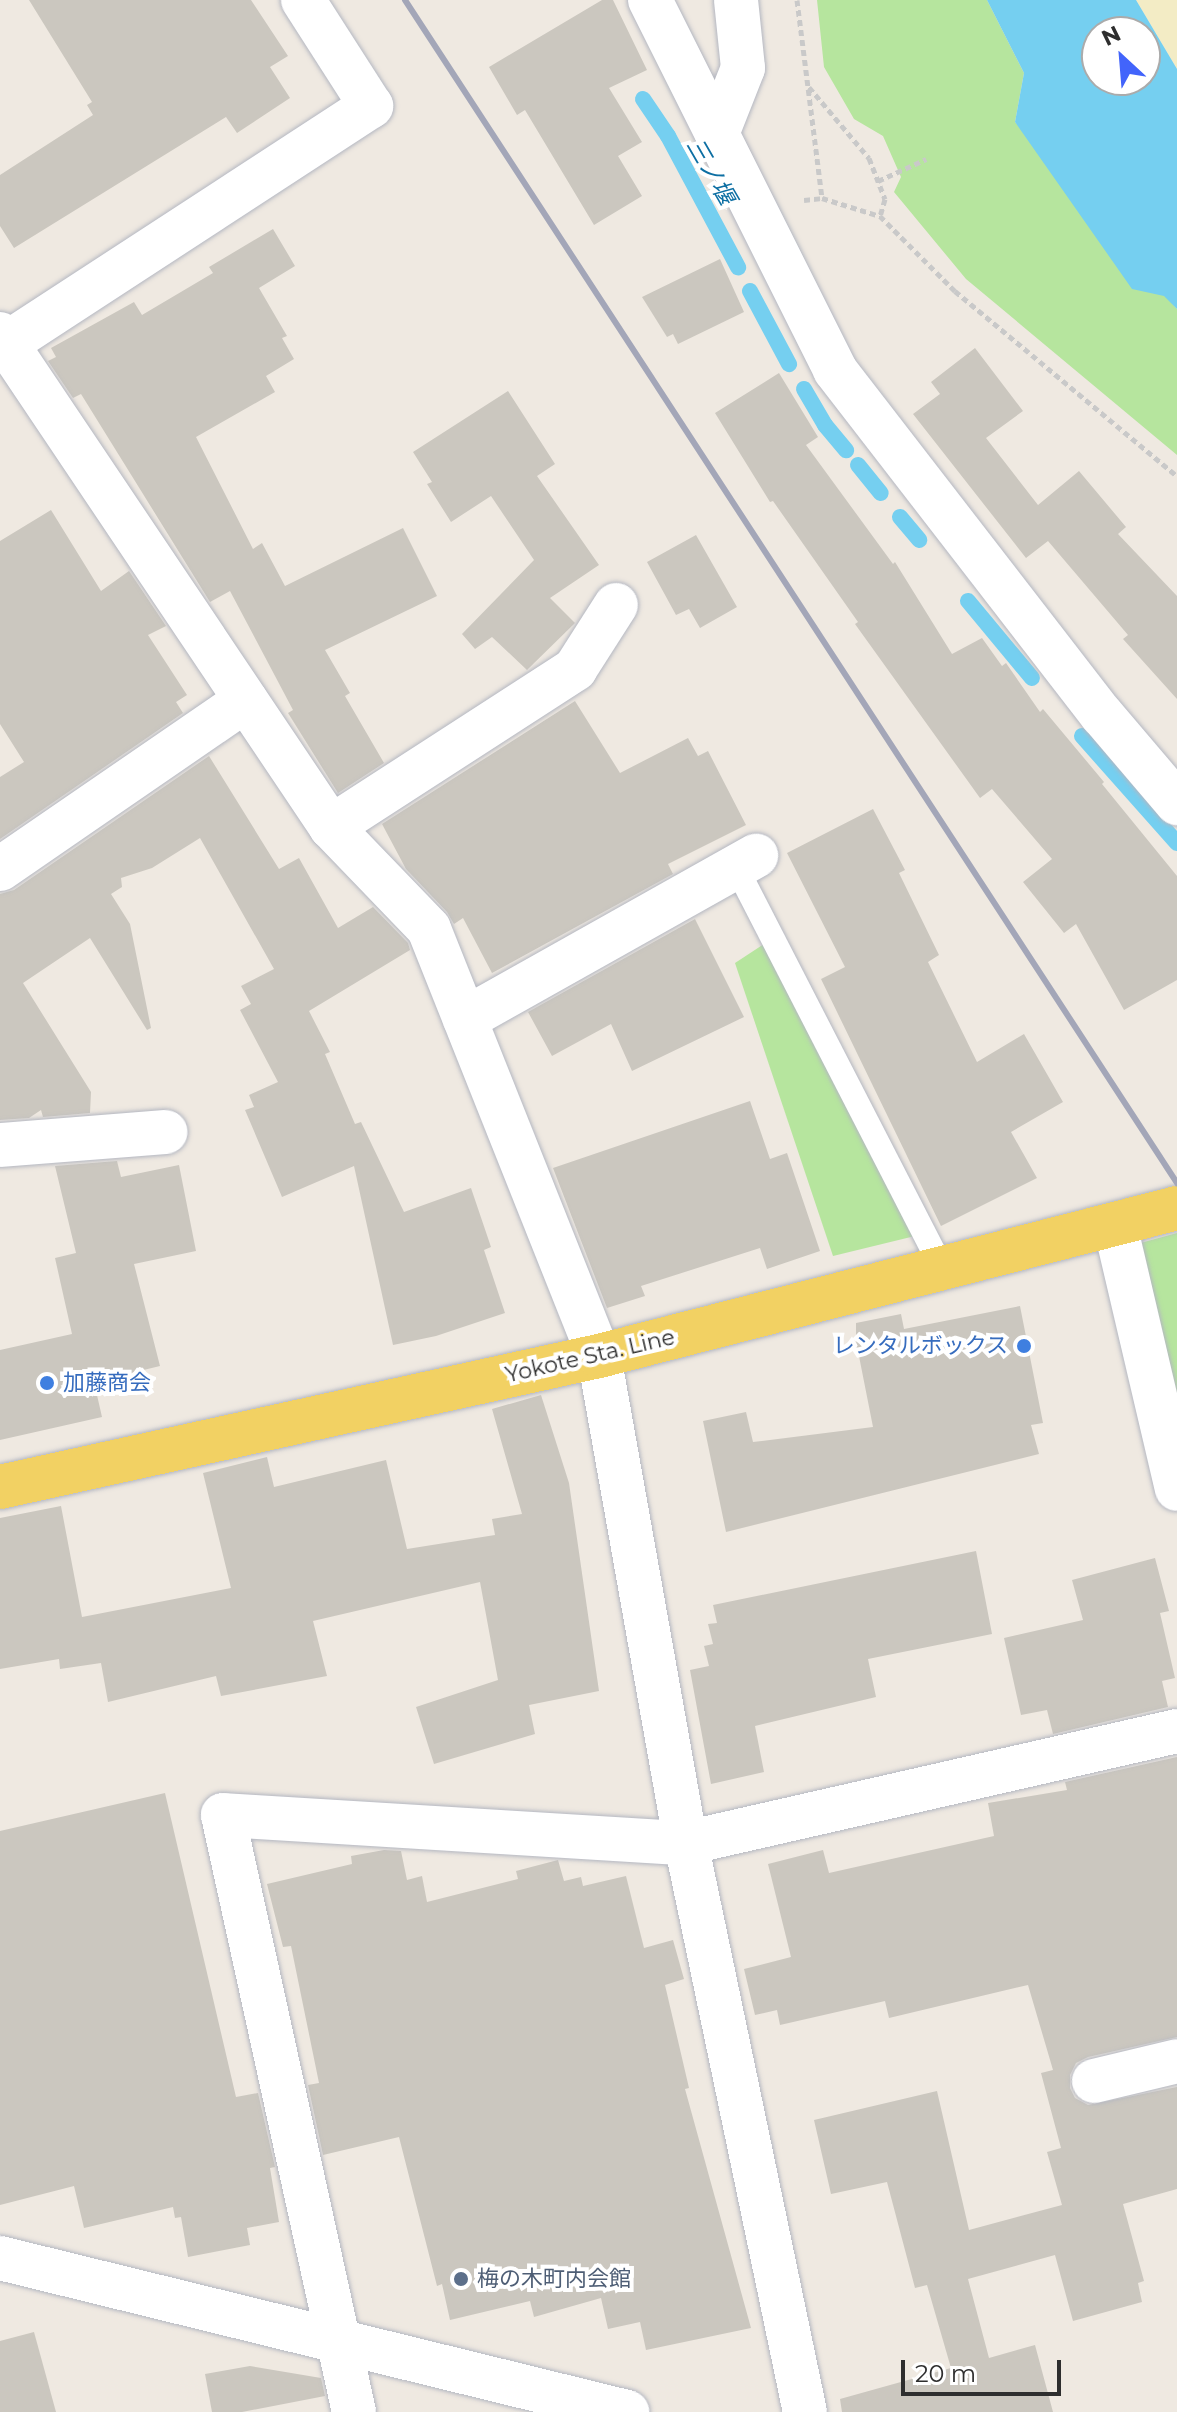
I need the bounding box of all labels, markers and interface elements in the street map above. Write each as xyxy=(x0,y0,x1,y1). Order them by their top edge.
north arrow xyxy=(1081,16,1161,96)
text: N xyxy=(1097,20,1125,52)
water label: 三ノ堰 xyxy=(681,133,741,209)
street label: Yokote Sta. Line xyxy=(503,1324,677,1388)
place label: レンタルボックス xyxy=(832,1333,1008,1359)
marker: レンタルボックス xyxy=(1015,1337,1033,1355)
place label: 加藤商会 xyxy=(63,1370,151,1396)
marker: 加藤商会 xyxy=(38,1374,56,1392)
place label: 梅の木町内会館 xyxy=(477,2266,631,2292)
marker: 梅の木町内会館 xyxy=(452,2270,470,2288)
scale bar xyxy=(905,2344,1065,2394)
text: 20 m xyxy=(915,2359,976,2388)

